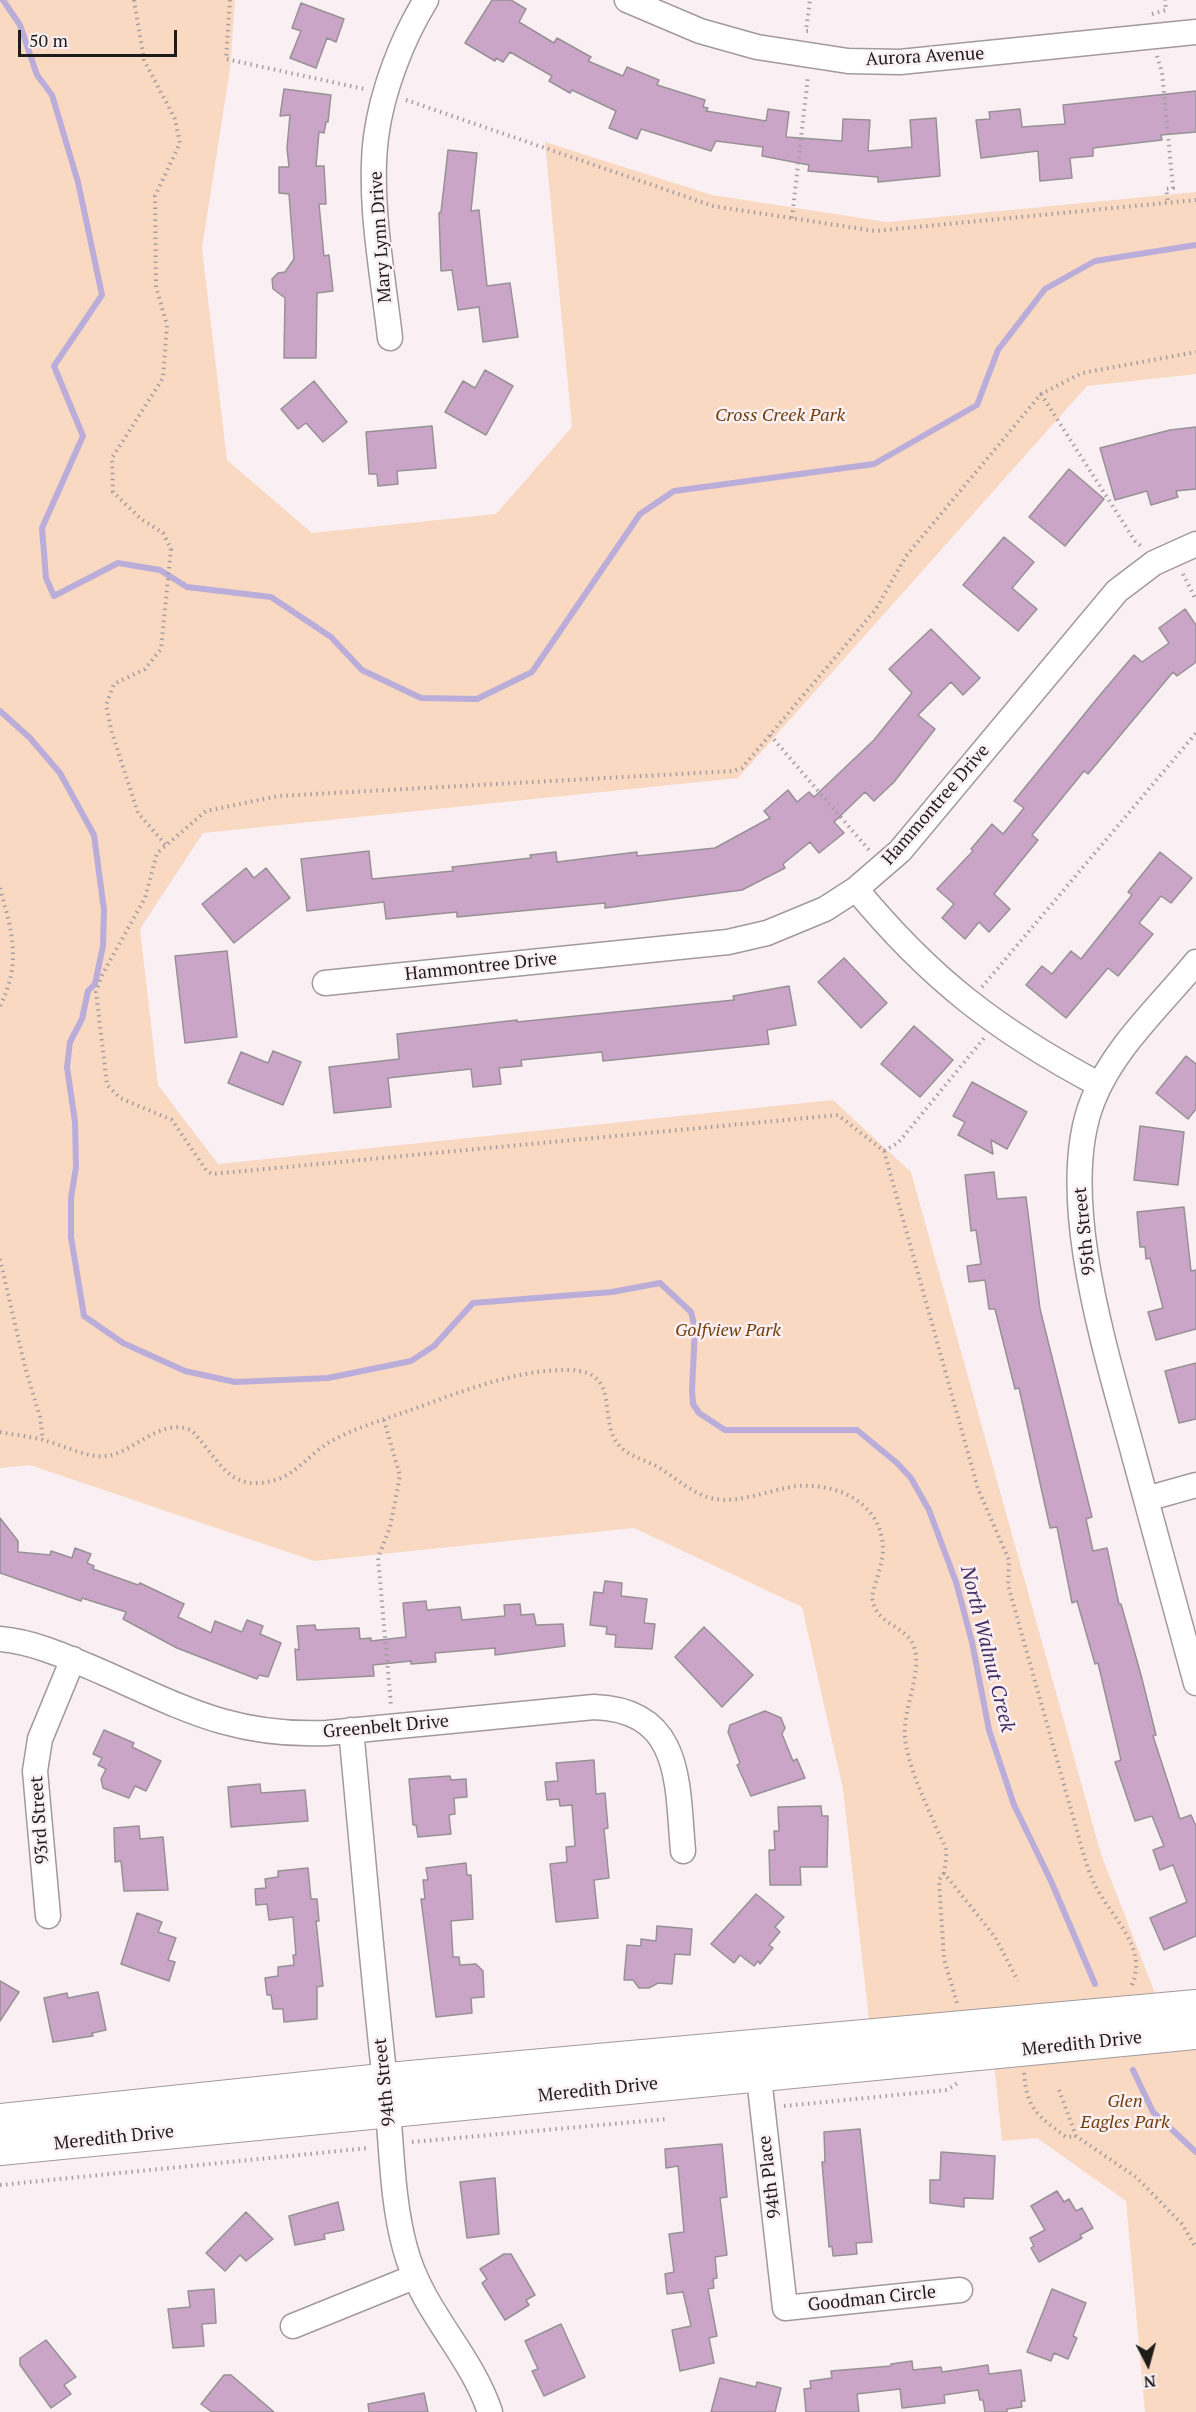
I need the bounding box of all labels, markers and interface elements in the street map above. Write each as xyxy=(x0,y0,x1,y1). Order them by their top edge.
scale bar xyxy=(21,18,180,56)
text: 50 m xyxy=(29,28,68,52)
street label: Aurora Avenue xyxy=(865,43,985,71)
street label: Mary Lynn Drive xyxy=(366,170,396,304)
park label: Cross Creek Park xyxy=(715,405,845,427)
street label: Hammontree Drive xyxy=(878,740,994,870)
street label: Hammontree Drive xyxy=(404,948,558,986)
street label: 95th Street xyxy=(1070,1186,1100,1276)
park label: Golfview Park xyxy=(675,1320,781,1342)
water label: North Walnut Creek xyxy=(955,1563,1019,1735)
street label: Greenbelt Drive xyxy=(322,1711,450,1743)
street label: 93rd Street xyxy=(26,1775,54,1865)
street label: Meredith Drive xyxy=(1021,2027,1143,2061)
street label: 94th Street xyxy=(370,2037,400,2127)
street label: Meredith Drive xyxy=(537,2073,659,2107)
park label: Glen Eagles Park xyxy=(1080,2091,1170,2134)
street label: Meredith Drive xyxy=(53,2121,175,2155)
street label: 94th Place xyxy=(754,2134,786,2220)
street label: Goodman Circle xyxy=(807,2282,937,2316)
north arrow xyxy=(1118,2334,1178,2394)
text: N xyxy=(1143,2370,1157,2393)

